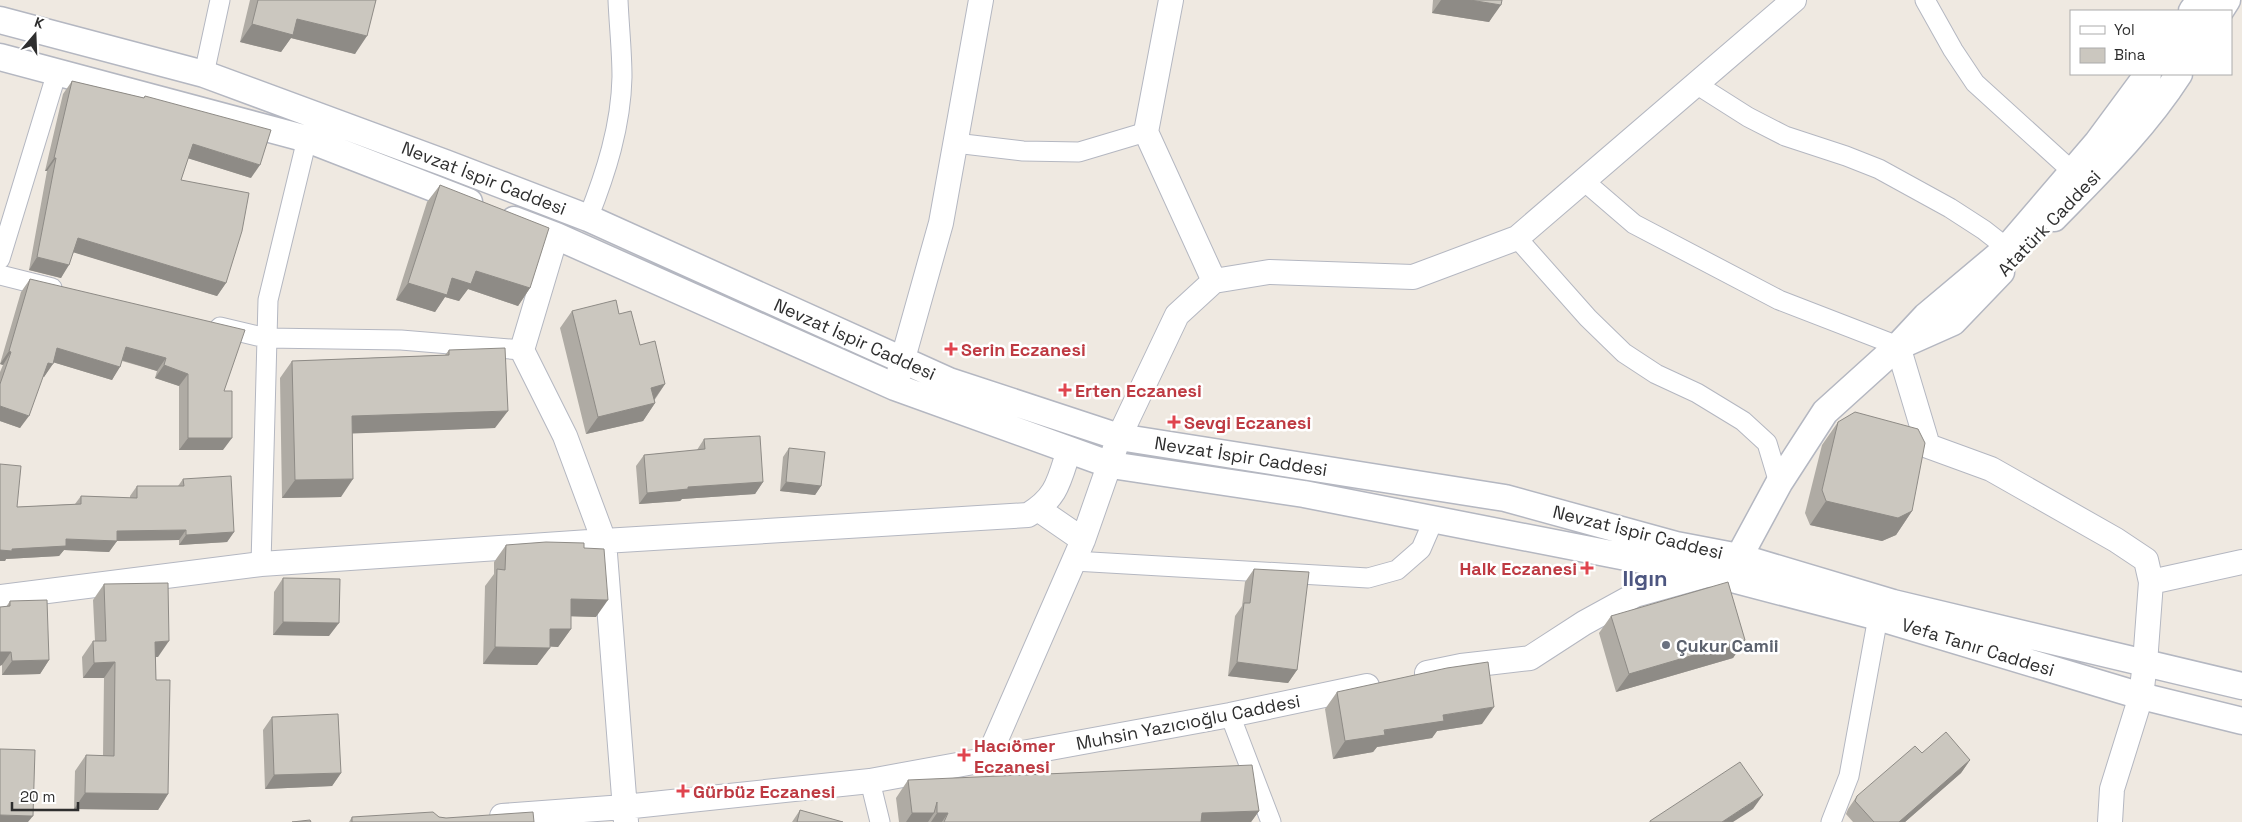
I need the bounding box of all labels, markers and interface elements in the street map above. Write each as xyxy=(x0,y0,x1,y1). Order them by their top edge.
north arrow xyxy=(10,10,60,60)
legend xyxy=(2070,10,2232,75)
text: K xyxy=(32,13,47,33)
text: Yol xyxy=(2114,20,2135,39)
text: Bina xyxy=(2114,45,2146,64)
street label: Nevzat İspir Caddesi xyxy=(398,136,570,220)
street label: Atatürk Caddesi xyxy=(1993,165,2105,281)
street label: Nevzat İspir Caddesi xyxy=(771,293,939,385)
place label: Serin Eczanesi xyxy=(961,338,1086,361)
marker: Serin Eczanesi xyxy=(945,343,957,355)
place label: Erten Eczanesi xyxy=(1075,379,1202,402)
marker: Erten Eczanesi xyxy=(1059,384,1071,396)
place label: Sevgi Eczanesi xyxy=(1184,411,1311,434)
marker: Sevgi Eczanesi xyxy=(1168,416,1180,428)
street label: Nevzat İspir Caddesi xyxy=(1153,431,1329,481)
street label: Nevzat İspir Caddesi xyxy=(1550,500,1726,564)
place label: Halk Eczanesi xyxy=(1459,557,1577,580)
marker: Halk Eczanesi xyxy=(1581,562,1593,574)
district label: Ilgın xyxy=(1622,564,1668,592)
street label: Vefa Tanır Caddesi xyxy=(1899,613,2057,681)
place label: Çukur Camii xyxy=(1676,634,1779,657)
marker: Çukur Camii xyxy=(1660,639,1672,651)
street label: Muhsin Yazıcıoğlu Caddesi xyxy=(1074,689,1302,755)
place label: Hacıömer Eczanesi xyxy=(974,734,1055,778)
marker: Hacıömer Eczanesi xyxy=(958,749,970,761)
scale bar xyxy=(12,780,79,812)
place label: Gürbüz Eczanesi xyxy=(693,780,835,803)
marker: Gürbüz Eczanesi xyxy=(677,785,689,797)
text: 20 m xyxy=(20,787,55,806)

